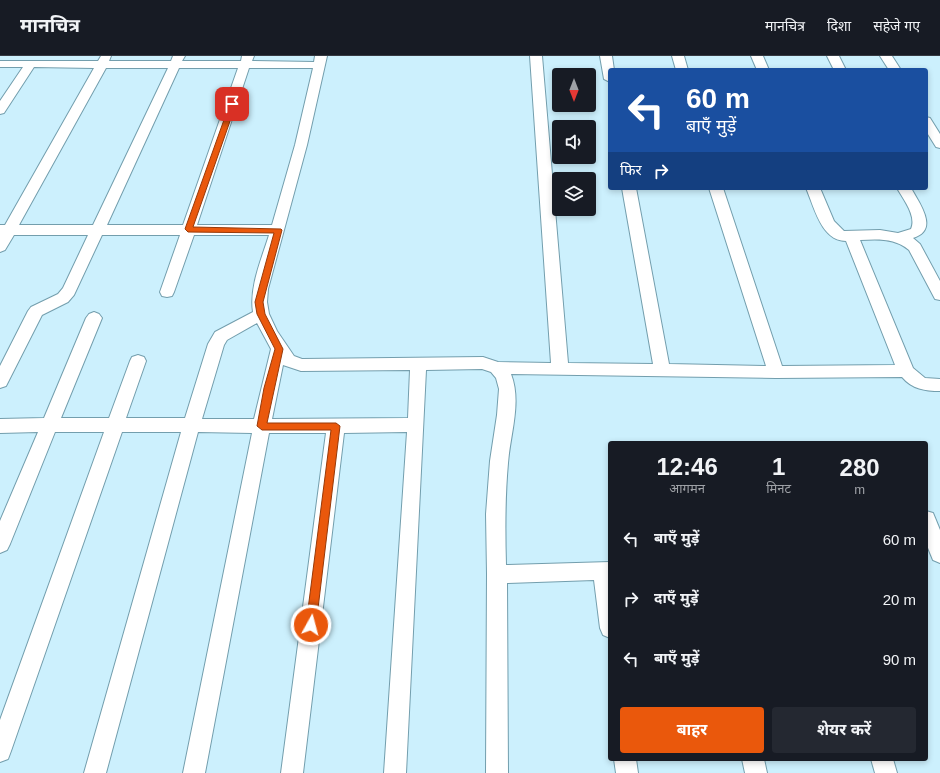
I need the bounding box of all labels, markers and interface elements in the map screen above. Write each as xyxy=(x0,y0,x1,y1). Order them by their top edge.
text: मानचित्र xyxy=(20,15,80,36)
text: मानचित्र xyxy=(765,18,805,34)
text: दिशा xyxy=(827,18,851,34)
text: सहेजे गए xyxy=(873,18,920,34)
north arrow xyxy=(552,68,596,112)
map controls xyxy=(552,68,596,216)
text: 60 m xyxy=(686,83,750,114)
icon: left xyxy=(620,84,672,136)
pin xyxy=(215,87,249,121)
icon: arrive xyxy=(221,93,243,115)
text: बाएँ मुड़ें xyxy=(686,116,736,136)
button: sound xyxy=(552,120,596,164)
icon: right xyxy=(650,160,672,182)
text: फिर xyxy=(620,161,642,178)
button: layers xyxy=(552,172,596,216)
text: 12:46 xyxy=(656,453,718,480)
text: 1 xyxy=(772,453,785,480)
text: 280 xyxy=(840,454,880,481)
text: आगमन xyxy=(669,481,705,496)
text: मिनट xyxy=(766,481,791,496)
text: m xyxy=(854,482,865,497)
icon: left xyxy=(620,528,642,550)
text: बाएँ मुड़ें xyxy=(654,529,699,546)
text: 60 m xyxy=(883,531,916,548)
icon: right xyxy=(620,588,642,610)
text: दाएँ मुड़ें xyxy=(654,589,698,606)
text: 20 m xyxy=(883,591,916,608)
position arrow xyxy=(290,604,332,646)
icon: left xyxy=(620,648,642,670)
text: बाएँ मुड़ें xyxy=(654,649,699,666)
text: 90 m xyxy=(883,651,916,668)
button: बाहर xyxy=(620,707,764,753)
button: शेयर करें xyxy=(772,707,916,753)

